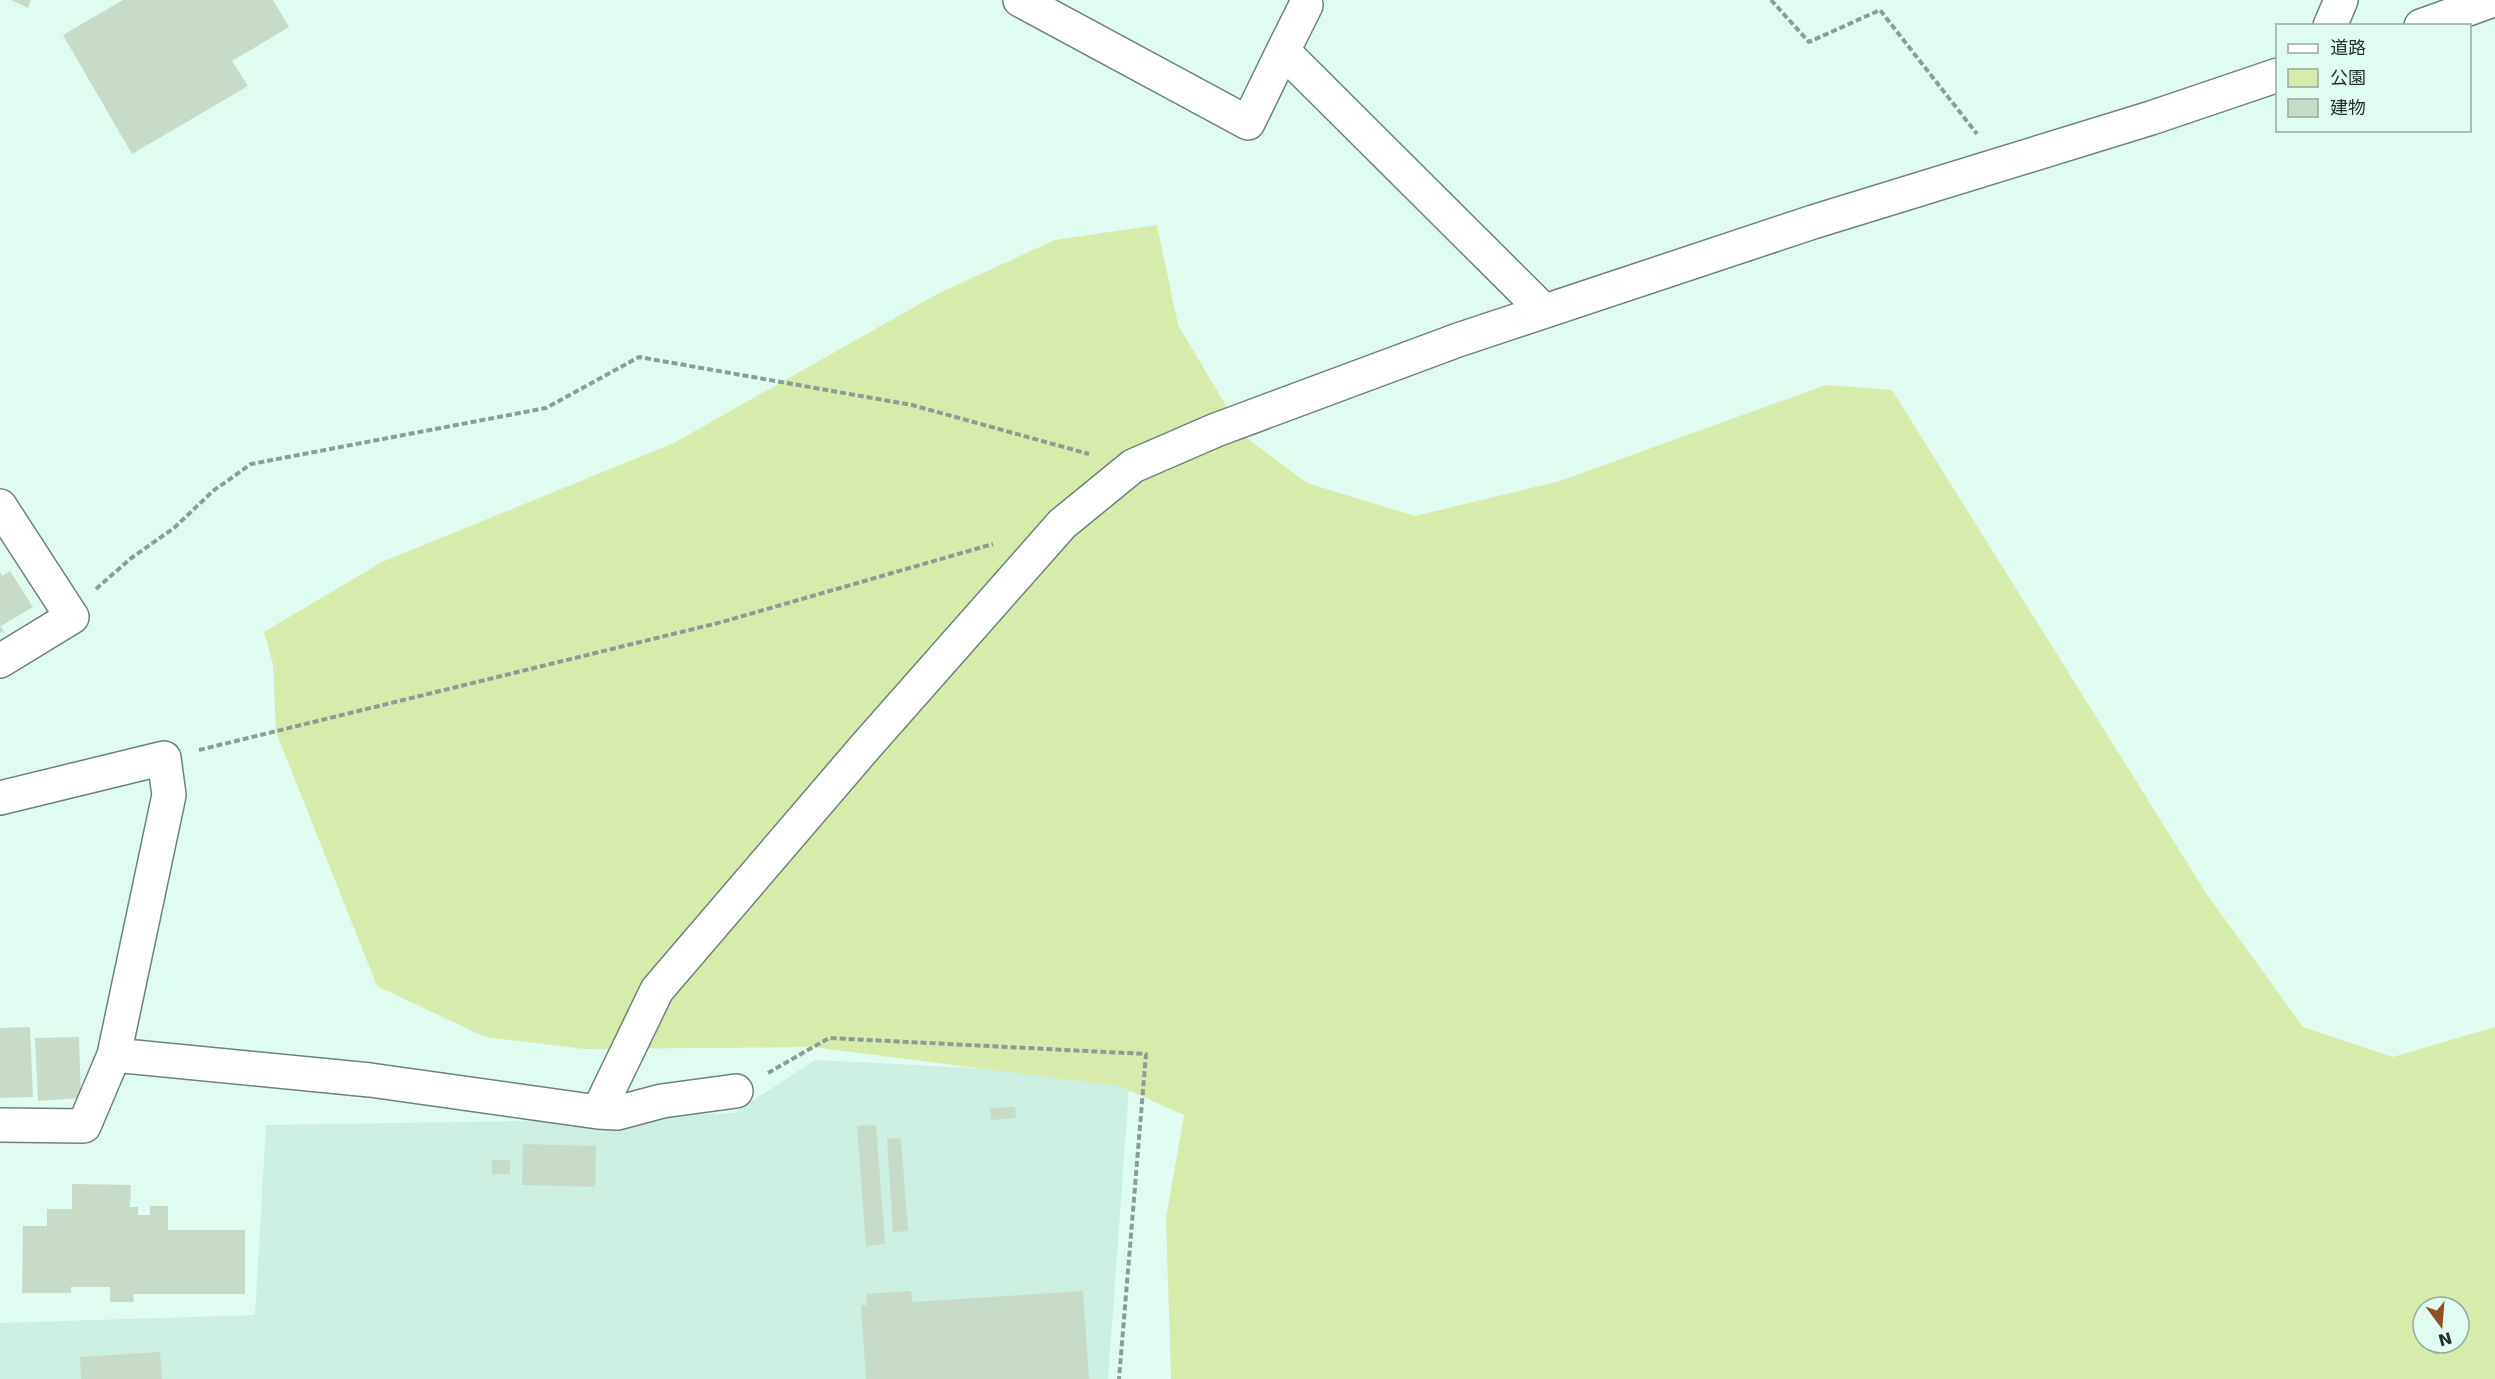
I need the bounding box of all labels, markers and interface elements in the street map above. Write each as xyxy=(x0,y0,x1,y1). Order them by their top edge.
legend xyxy=(2276,24,2471,132)
text: 道路 xyxy=(2330,37,2366,58)
text: 公園 xyxy=(2330,67,2366,88)
text: 建物 xyxy=(2330,97,2366,118)
north arrow xyxy=(2411,1295,2471,1355)
text: N xyxy=(2436,1328,2454,1350)

